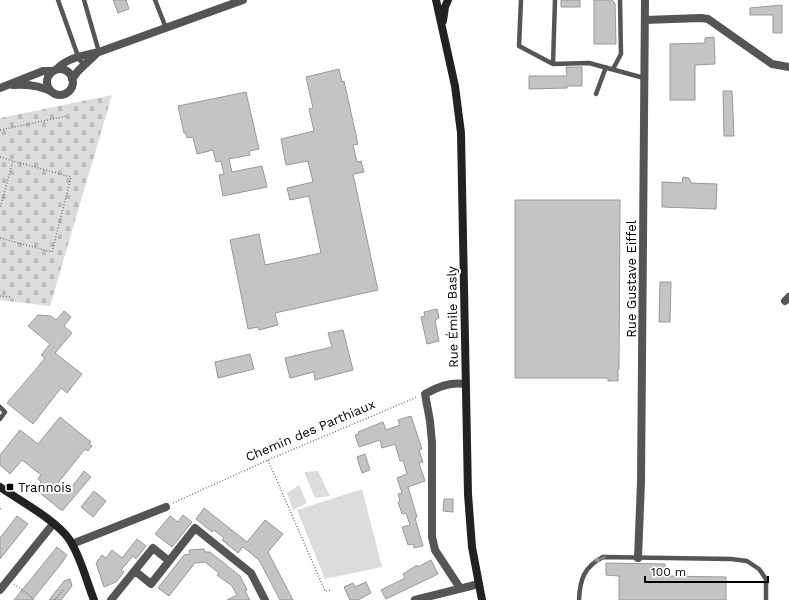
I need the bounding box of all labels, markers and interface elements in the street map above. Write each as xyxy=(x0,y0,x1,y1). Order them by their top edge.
street label: Rue Gustave Eiffel xyxy=(624,220,639,338)
street label: Rue Émile Basly xyxy=(443,266,461,368)
street label: Chemin des Parthiaux xyxy=(243,396,377,465)
place label: Trannois xyxy=(18,480,72,495)
marker: Trannois xyxy=(5,482,15,492)
one-way arrow xyxy=(594,556,606,563)
scale bar xyxy=(645,558,768,584)
text: 100 m xyxy=(651,565,686,579)

